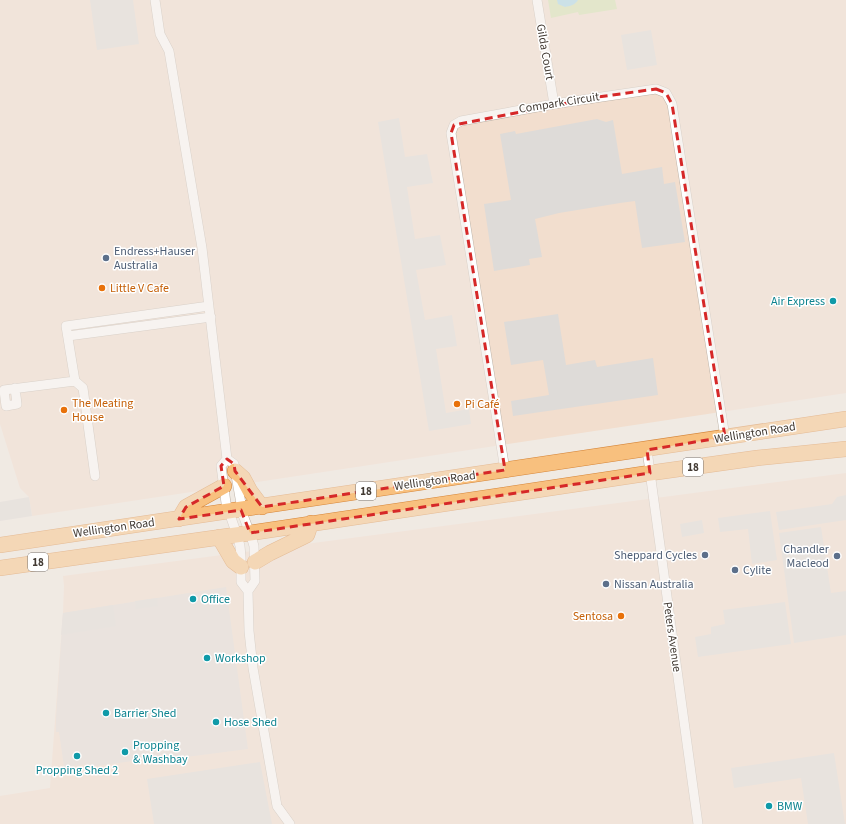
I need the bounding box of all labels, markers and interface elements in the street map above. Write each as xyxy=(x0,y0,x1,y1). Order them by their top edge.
street label: Gilda Court xyxy=(532,23,558,81)
street label: Compark Circuit xyxy=(518,88,600,118)
place label: Endress+Hauser Australia xyxy=(114,243,196,274)
marker: Endress+Hauser Australia xyxy=(101,253,111,263)
place label: Little V Cafe xyxy=(110,280,169,297)
marker: Little V Cafe xyxy=(97,283,107,293)
place label: Air Express xyxy=(771,293,825,310)
marker: Air Express xyxy=(828,296,838,306)
place label: The Meating House xyxy=(72,395,133,426)
place label: Pi Café xyxy=(465,396,499,413)
marker: Pi Café xyxy=(452,399,462,409)
marker: The Meating House xyxy=(59,405,69,415)
street label: Wellington Road xyxy=(713,418,797,448)
road number: 18 xyxy=(683,458,703,476)
street label: Wellington Road xyxy=(393,467,477,495)
road number: 18 xyxy=(356,482,376,500)
street label: Wellington Road xyxy=(72,514,156,542)
place label: Chandler Macleod xyxy=(783,541,830,572)
place label: Sheppard Cycles xyxy=(614,547,697,564)
marker: Sheppard Cycles xyxy=(700,550,710,560)
marker: Chandler Macleod xyxy=(832,551,842,561)
road number: 18 xyxy=(28,553,48,571)
place label: Cylite xyxy=(743,562,771,579)
marker: Cylite xyxy=(730,565,740,575)
place label: Nissan Australia xyxy=(614,576,694,593)
marker: Nissan Australia xyxy=(601,579,611,589)
place label: Office xyxy=(201,591,230,608)
marker: Office xyxy=(188,594,198,604)
street label: Peters Avenue xyxy=(659,601,685,673)
place label: Sentosa xyxy=(573,608,613,625)
marker: Sentosa xyxy=(616,611,626,621)
place label: Workshop xyxy=(215,650,266,667)
marker: Workshop xyxy=(202,653,212,663)
place label: Barrier Shed xyxy=(114,705,176,722)
marker: Barrier Shed xyxy=(101,708,111,718)
place label: Hose Shed xyxy=(224,714,277,731)
marker: Hose Shed xyxy=(211,717,221,727)
place label: Propping & Washbay xyxy=(133,737,188,768)
marker: Propping & Washbay xyxy=(120,747,130,757)
marker: Propping Shed 2 xyxy=(72,751,82,761)
place label: Propping Shed 2 xyxy=(36,762,118,779)
place label: BMW xyxy=(777,798,803,815)
marker: BMW xyxy=(764,801,774,811)

